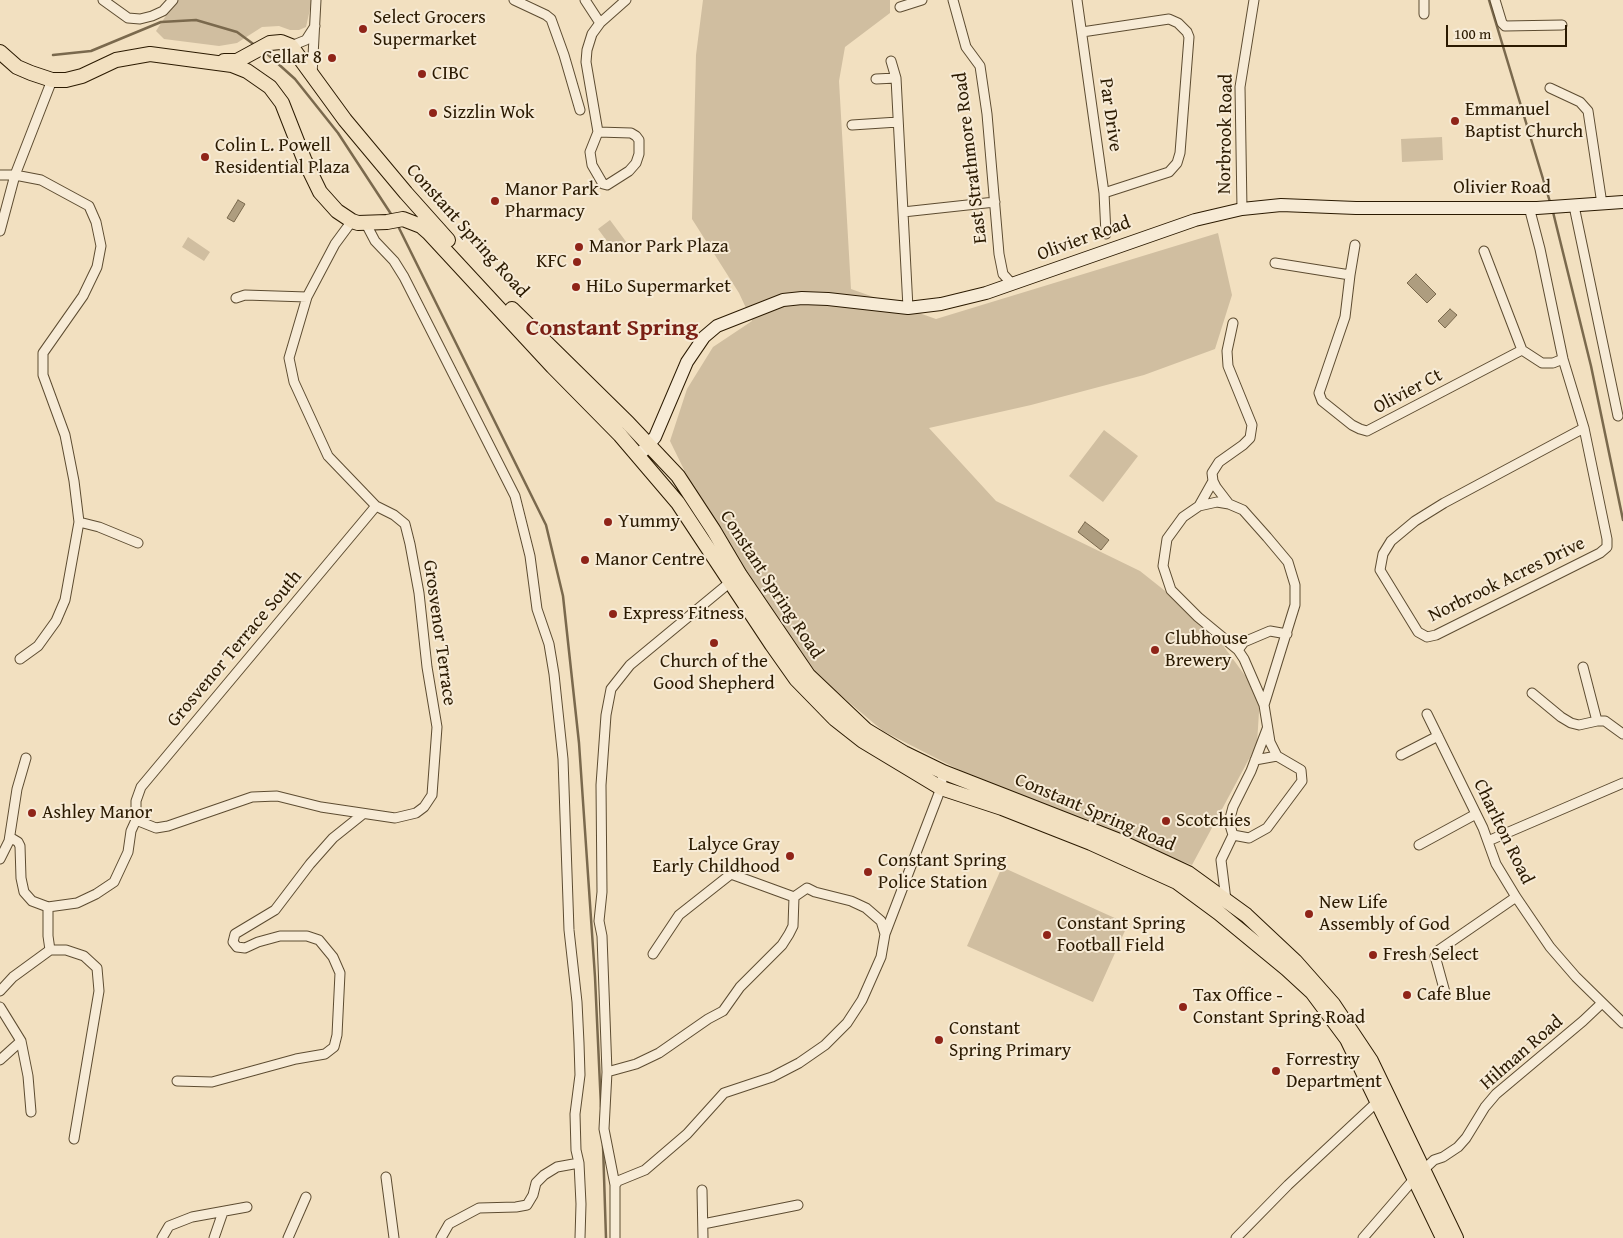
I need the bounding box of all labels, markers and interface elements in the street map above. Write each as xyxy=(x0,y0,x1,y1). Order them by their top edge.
place label: Select Grocers Supermarket xyxy=(373,7,486,51)
scale bar xyxy=(1448,15,1569,47)
marker: Select Grocers Supermarket xyxy=(357,23,369,35)
text: 100 m xyxy=(1454,23,1491,44)
place label: Cellar 8 xyxy=(262,47,322,69)
marker: Cellar 8 xyxy=(326,52,338,64)
place label: CIBC xyxy=(432,63,469,85)
marker: CIBC xyxy=(416,68,428,80)
street label: East Strathmore Road xyxy=(949,71,993,245)
street label: Norbrook Road xyxy=(1214,74,1238,194)
street label: Par Drive xyxy=(1094,77,1126,153)
place label: Emmanuel Baptist Church xyxy=(1465,99,1583,143)
place label: Sizzlin Wok xyxy=(443,102,535,124)
marker: Sizzlin Wok xyxy=(427,107,439,119)
marker: Emmanuel Baptist Church xyxy=(1449,115,1461,127)
place label: Colin L. Powell Residential Plaza xyxy=(215,135,350,179)
marker: Colin L. Powell Residential Plaza xyxy=(199,151,211,163)
street label: Constant Spring Road xyxy=(401,159,533,303)
street label: Olivier Road xyxy=(1453,177,1551,199)
place label: Manor Park Pharmacy xyxy=(505,179,599,223)
marker: Manor Park Pharmacy xyxy=(489,195,501,207)
street label: Olivier Road xyxy=(1034,212,1134,266)
place label: Manor Park Plaza xyxy=(589,236,729,258)
marker: Manor Park Plaza xyxy=(573,241,585,253)
place label: KFC xyxy=(536,251,567,273)
marker: KFC xyxy=(571,256,583,268)
place label: HiLo Supermarket xyxy=(586,276,731,298)
marker: HiLo Supermarket xyxy=(570,281,582,293)
district label: Constant Spring xyxy=(526,315,698,343)
street label: Olivier Ct xyxy=(1370,364,1446,420)
street label: Constant Spring Road xyxy=(715,507,827,663)
place label: Yummy xyxy=(618,511,680,533)
marker: Yummy xyxy=(602,516,614,528)
street label: Norbrook Acres Drive xyxy=(1425,532,1589,628)
place label: Manor Centre xyxy=(595,549,705,571)
marker: Manor Centre xyxy=(579,554,591,566)
street label: Grosvenor Terrace xyxy=(417,559,461,707)
street label: Grosvenor Terrace South xyxy=(163,566,307,732)
place label: Express Fitness xyxy=(623,603,744,625)
marker: Express Fitness xyxy=(607,608,619,620)
place label: Clubhouse Brewery xyxy=(1165,628,1248,672)
marker: Church of the Good Shepherd xyxy=(708,637,720,649)
marker: Clubhouse Brewery xyxy=(1149,644,1161,656)
place label: Church of the Good Shepherd xyxy=(653,651,775,695)
street label: Constant Spring Road xyxy=(1011,769,1179,857)
street label: Charlton Road xyxy=(1468,776,1538,888)
place label: Ashley Manor xyxy=(42,802,152,824)
marker: Ashley Manor xyxy=(26,807,38,819)
place label: Scotchies xyxy=(1176,810,1251,832)
marker: Scotchies xyxy=(1160,815,1172,827)
place label: Lalyce Gray Early Childhood xyxy=(653,834,780,878)
marker: Lalyce Gray Early Childhood xyxy=(784,850,796,862)
place label: Constant Spring Police Station xyxy=(878,850,1006,894)
marker: Constant Spring Police Station xyxy=(862,866,874,878)
place label: New Life Assembly of God xyxy=(1319,892,1450,936)
marker: New Life Assembly of God xyxy=(1303,908,1315,920)
place label: Constant Spring Football Field xyxy=(1057,913,1185,957)
marker: Constant Spring Football Field xyxy=(1041,929,1053,941)
place label: Fresh Select xyxy=(1383,944,1479,966)
marker: Fresh Select xyxy=(1367,949,1379,961)
place label: Cafe Blue xyxy=(1417,984,1491,1006)
place label: Tax Office - Constant Spring Road xyxy=(1193,985,1365,1029)
marker: Cafe Blue xyxy=(1401,989,1413,1001)
marker: Tax Office - Constant Spring Road xyxy=(1177,1001,1189,1013)
street label: Hilman Road xyxy=(1476,1011,1568,1095)
place label: Constant Spring Primary xyxy=(949,1018,1071,1062)
marker: Constant Spring Primary xyxy=(933,1034,945,1046)
place label: Forrestry Department xyxy=(1286,1049,1382,1093)
marker: Forrestry Department xyxy=(1270,1065,1282,1077)

